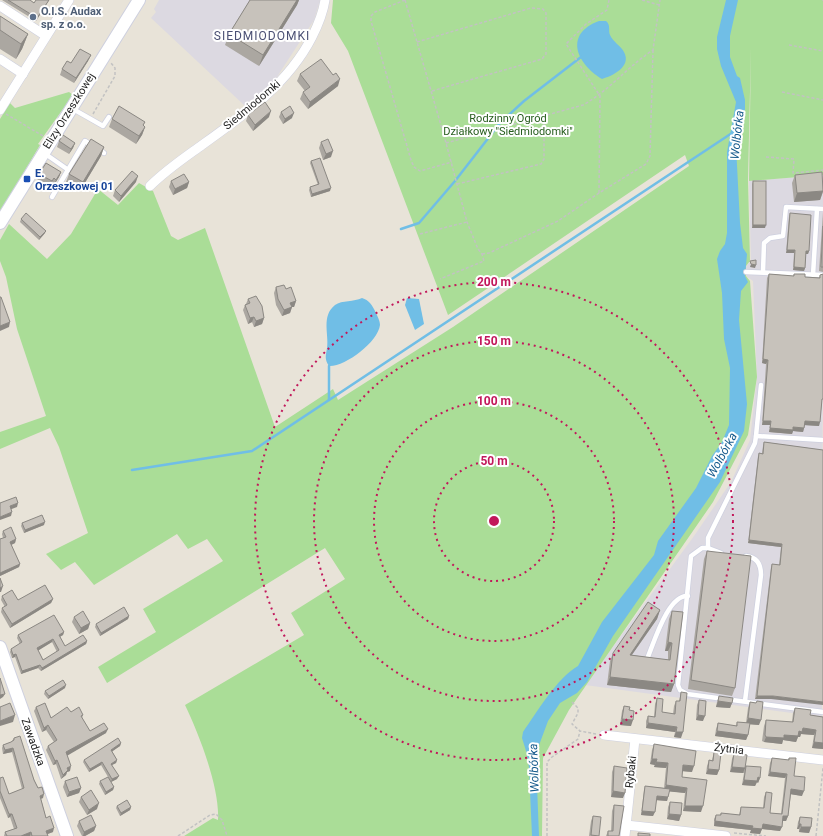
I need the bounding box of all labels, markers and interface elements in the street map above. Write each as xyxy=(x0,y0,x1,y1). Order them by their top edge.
place label: O.I.S. Audax sp. z o.o. xyxy=(41,5,102,31)
marker: O.I.S. Audax sp. z o.o. xyxy=(28,12,38,22)
district label: SIEDMIODOMKI xyxy=(214,29,310,43)
street label: Elizy Orzeszkowej xyxy=(40,71,98,151)
street label: Siedmiodomki xyxy=(221,77,283,133)
water label: Wolbórka xyxy=(727,110,747,160)
park label: Rodzinny Ogród Działkowy "Siedmiodomki" xyxy=(443,112,573,138)
place label: E. Orzeszkowej 01 xyxy=(35,167,114,193)
marker: E. Orzeszkowej 01 xyxy=(22,174,32,184)
text: 200 m xyxy=(477,275,511,289)
text: 150 m xyxy=(477,334,511,348)
text: 100 m xyxy=(477,394,511,408)
water label: Wolbórka xyxy=(704,430,740,480)
text: 50 m xyxy=(480,454,508,468)
centre of rings xyxy=(487,514,501,528)
street label: Zawadzka xyxy=(18,716,48,768)
street label: Żytnia xyxy=(713,741,745,757)
water label: Wolbórka xyxy=(526,743,542,793)
street label: Rybaki xyxy=(623,755,639,789)

